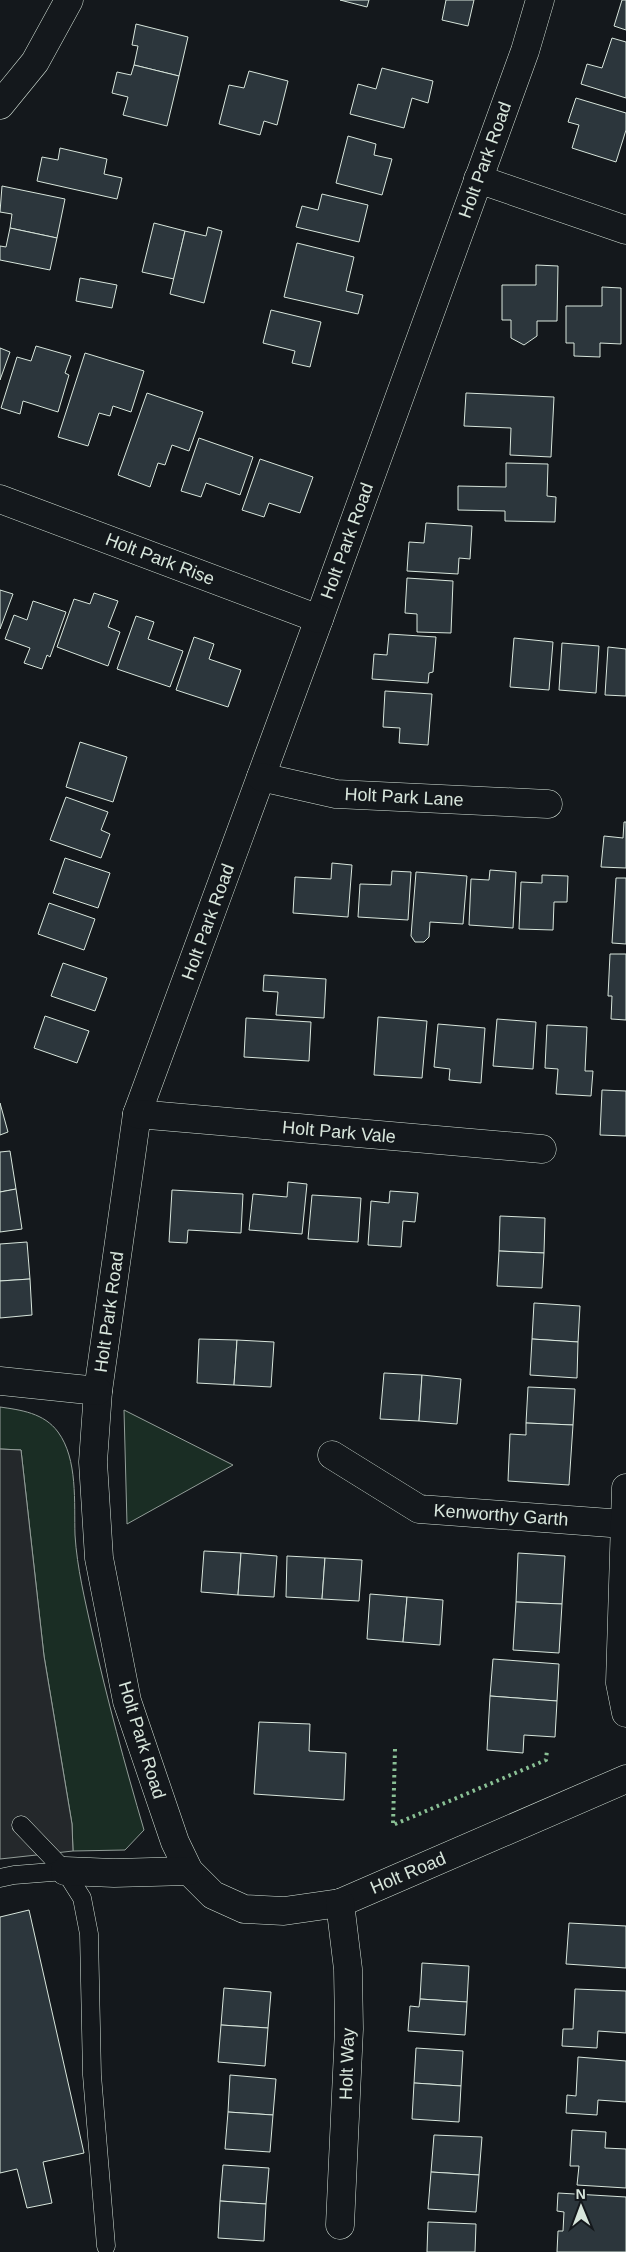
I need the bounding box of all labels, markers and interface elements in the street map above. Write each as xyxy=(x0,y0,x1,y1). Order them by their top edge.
street label: Holt Park Road xyxy=(455,99,515,221)
street label: Holt Park Road xyxy=(317,480,377,602)
street label: Holt Park Rise xyxy=(103,529,217,589)
street label: Holt Park Lane xyxy=(344,784,464,810)
street label: Holt Park Road xyxy=(178,861,238,983)
street label: Holt Park Vale xyxy=(281,1117,397,1147)
street label: Holt Park Road xyxy=(91,1250,127,1374)
street label: Kenworthy Garth xyxy=(433,1500,569,1530)
street label: Holt Park Road xyxy=(115,1679,169,1801)
street label: Holt Road xyxy=(367,1848,449,1898)
street label: Holt Way xyxy=(336,2028,358,2100)
north arrow xyxy=(556,2182,606,2232)
text: N xyxy=(576,2186,586,2202)

